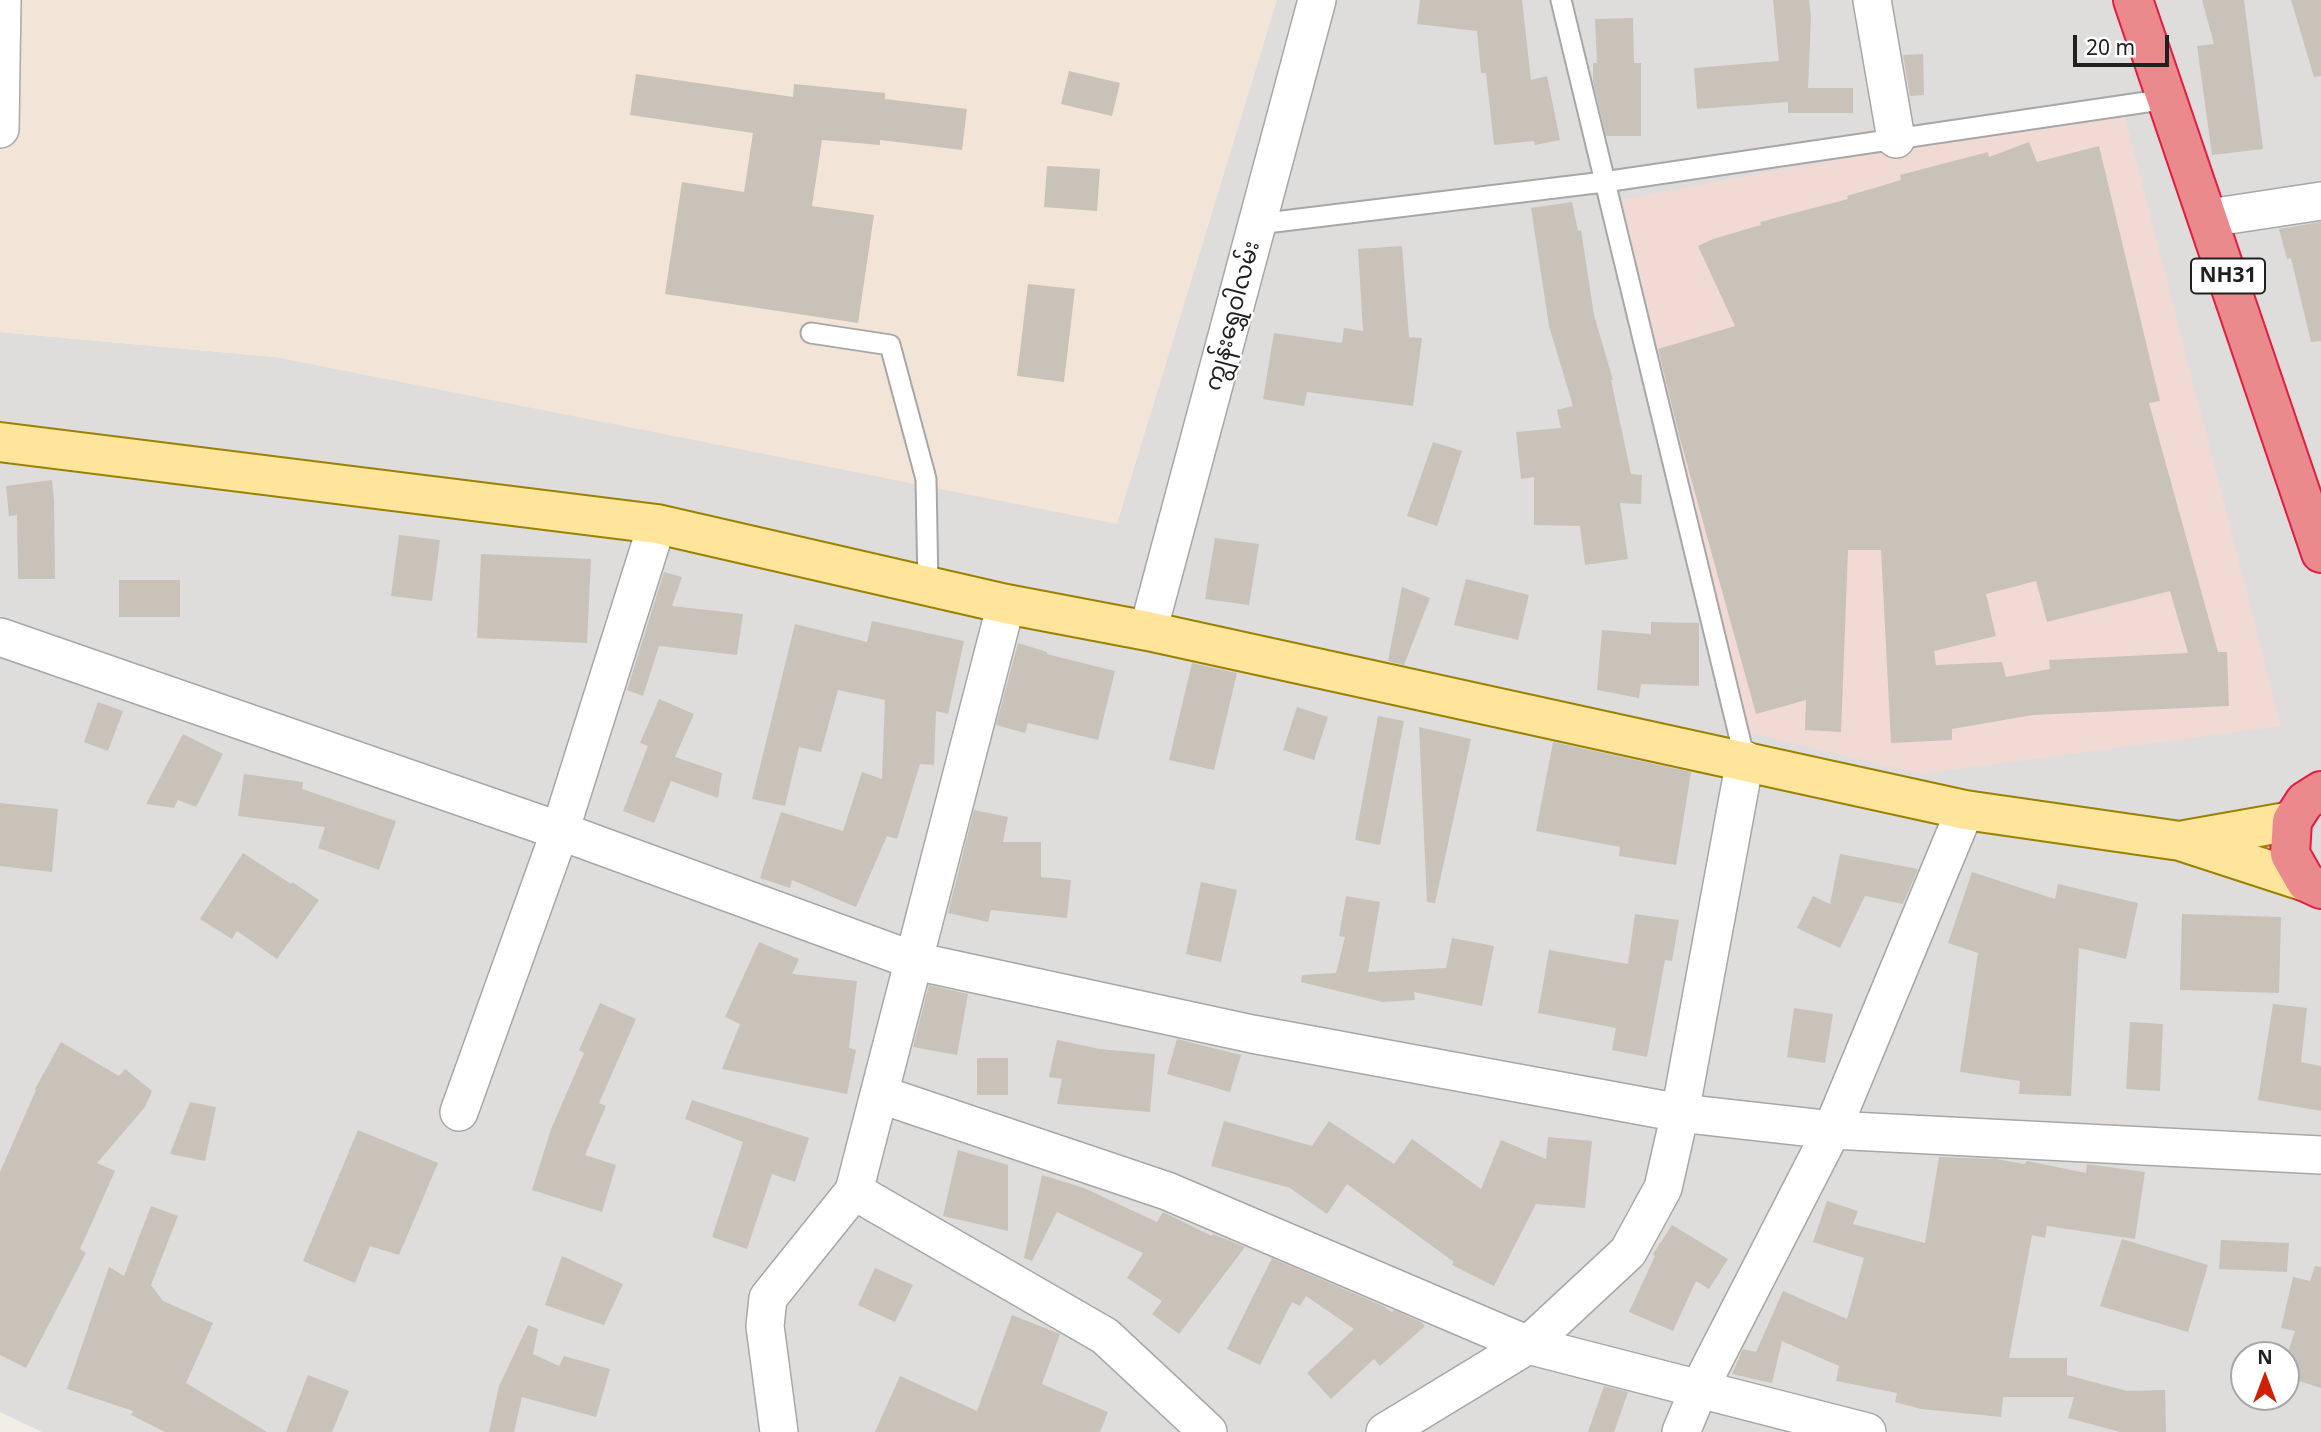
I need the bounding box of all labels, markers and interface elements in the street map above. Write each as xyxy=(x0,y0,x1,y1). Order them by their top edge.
scale bar xyxy=(2076,21,2172,65)
text: 20 m xyxy=(2086,33,2135,61)
street label: ကျွန်းရွှေဝါလမ်း xyxy=(1200,238,1266,394)
road number: NH31 xyxy=(2191,258,2265,294)
north arrow xyxy=(2230,1341,2300,1411)
text: N xyxy=(2257,1344,2273,1370)

